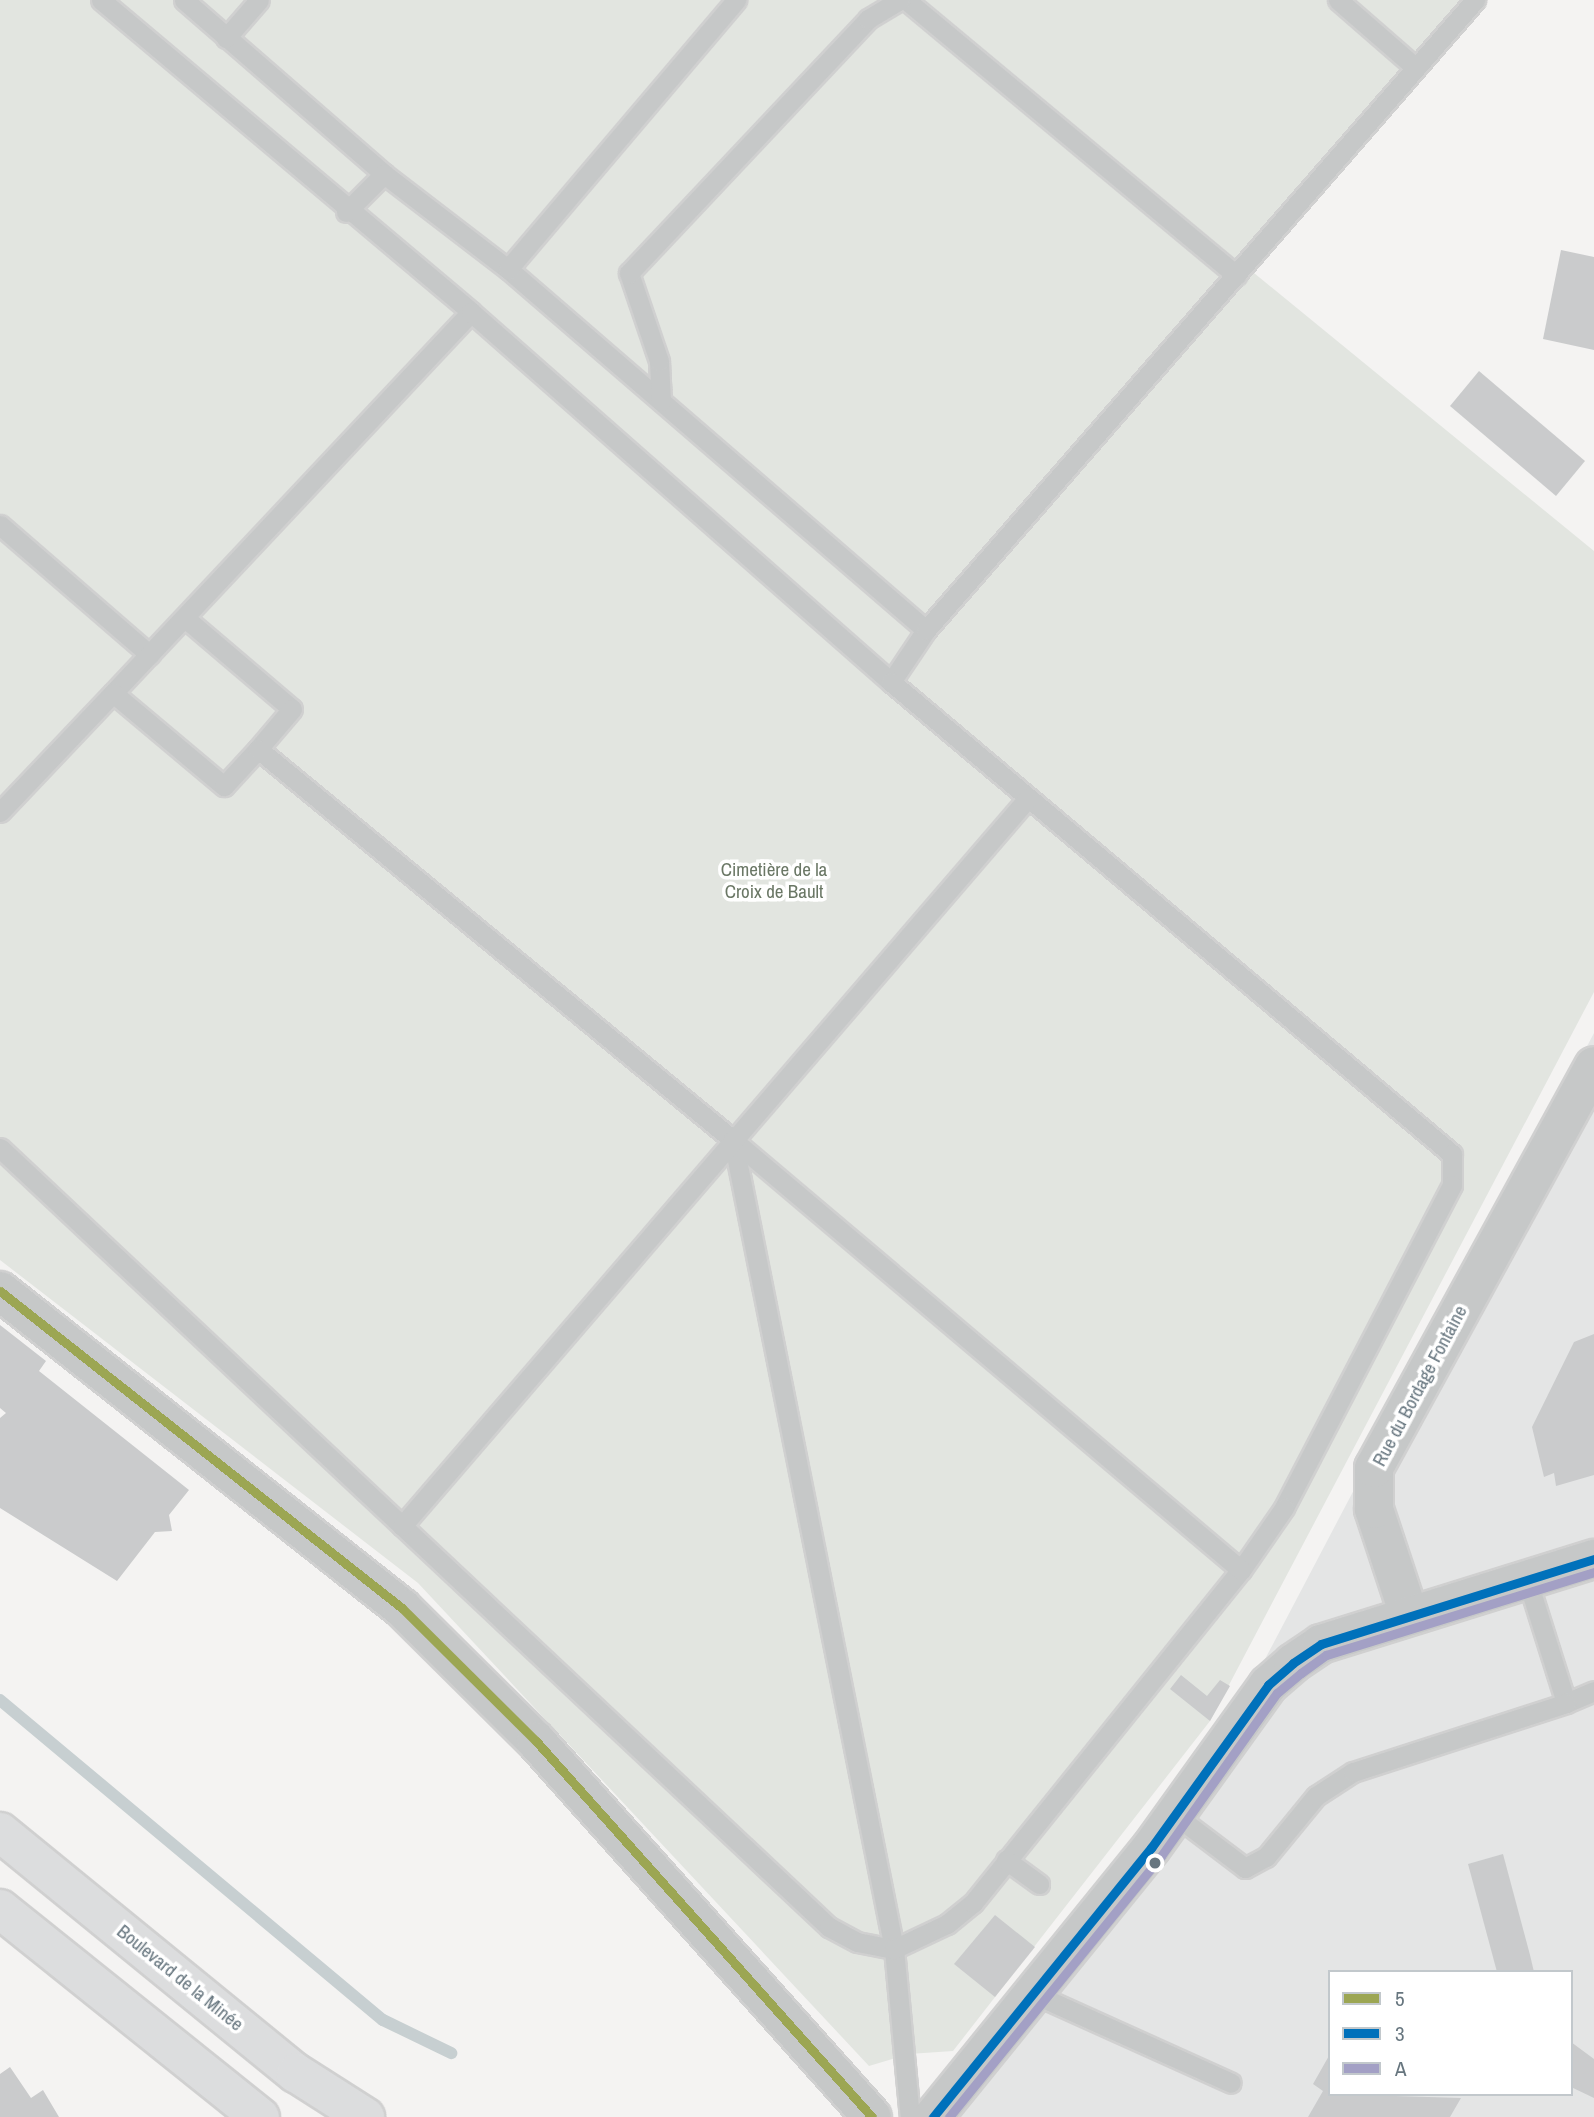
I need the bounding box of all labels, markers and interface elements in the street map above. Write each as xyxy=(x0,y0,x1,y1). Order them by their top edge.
park label: Cimetière de la Croix de Bault xyxy=(721,859,827,903)
street label: Rue du Bordage Fontaine xyxy=(1368,1302,1472,1470)
unlabelled marker xyxy=(1148,1856,1162,1870)
street label: Boulevard de la Minée xyxy=(112,1920,248,2036)
legend xyxy=(1328,1970,1573,2096)
text: 5 xyxy=(1395,1984,1405,2013)
text: 3 xyxy=(1395,2019,1405,2048)
text: A xyxy=(1395,2054,1407,2083)

